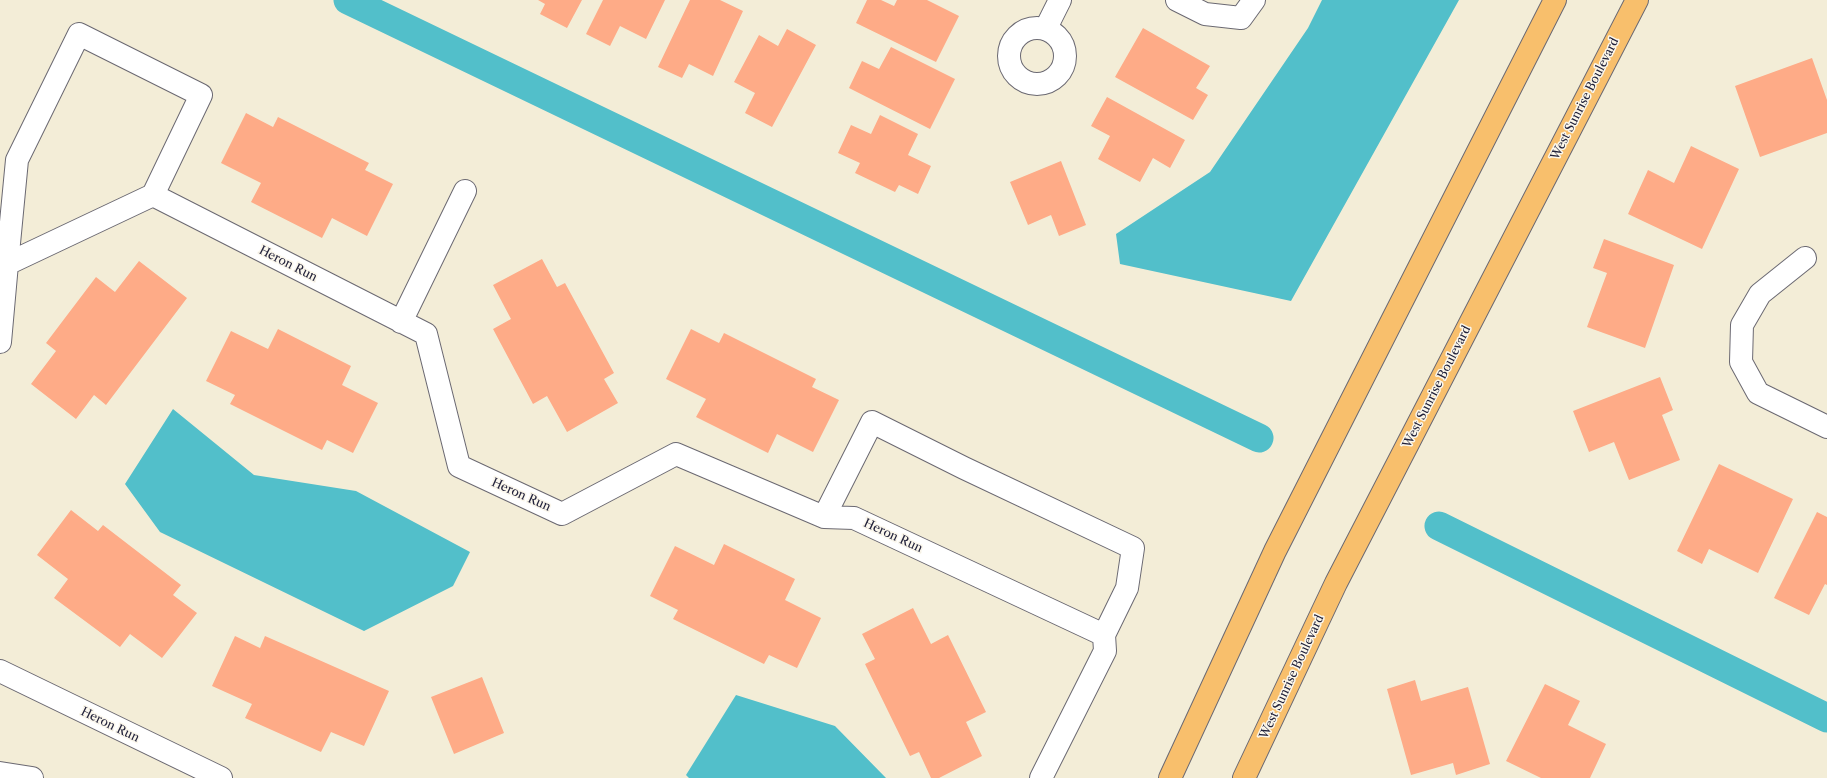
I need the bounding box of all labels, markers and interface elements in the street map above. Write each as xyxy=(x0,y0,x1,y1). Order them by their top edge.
street label: West Sunrise Boulevard xyxy=(1548,35,1622,163)
street label: Heron Run xyxy=(256,243,320,285)
street label: West Sunrise Boulevard xyxy=(1400,323,1474,451)
street label: Heron Run xyxy=(489,476,553,514)
street label: Heron Run xyxy=(861,516,925,556)
street label: West Sunrise Boulevard xyxy=(1257,613,1327,741)
street label: Heron Run xyxy=(78,705,142,745)

